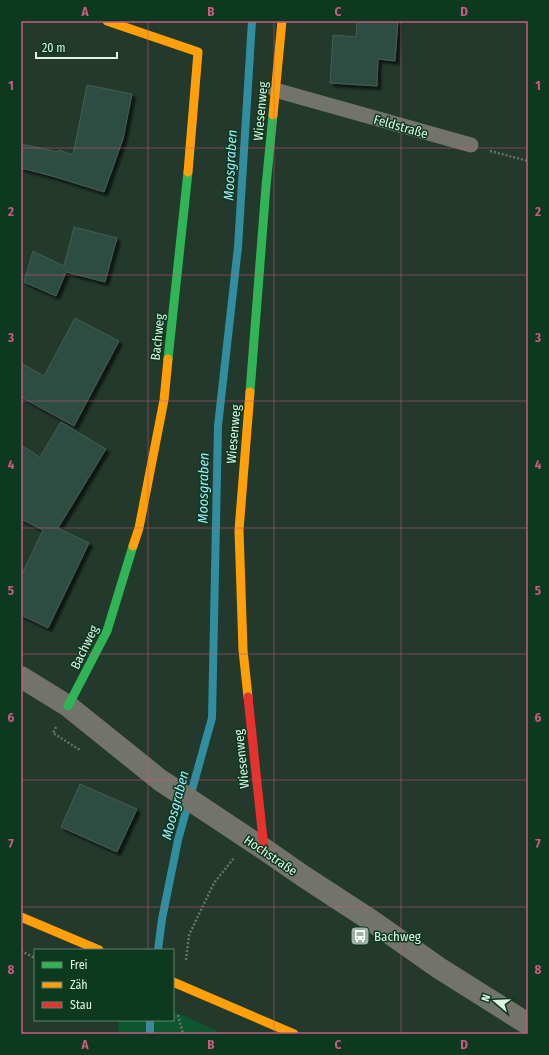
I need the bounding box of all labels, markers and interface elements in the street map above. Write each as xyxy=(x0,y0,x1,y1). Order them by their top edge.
text: A xyxy=(80,4,89,19)
text: B xyxy=(207,4,215,19)
text: C xyxy=(335,4,342,19)
text: D xyxy=(460,4,468,19)
scale bar xyxy=(36,34,117,60)
text: 20 m xyxy=(42,41,66,55)
text: 1 xyxy=(8,78,14,93)
text: 1 xyxy=(535,78,541,93)
street label: Wiesenweg xyxy=(250,80,271,141)
street label: Feldstraße xyxy=(372,112,430,141)
water label: Moosgraben xyxy=(220,129,241,201)
text: 2 xyxy=(7,204,14,219)
text: 2 xyxy=(534,204,541,219)
street label: Bachweg xyxy=(148,312,168,361)
text: 3 xyxy=(7,330,14,345)
text: 3 xyxy=(534,330,541,345)
street label: Wiesenweg xyxy=(223,403,244,464)
water label: Moosgraben xyxy=(194,452,213,524)
text: 4 xyxy=(8,457,15,472)
text: 4 xyxy=(535,457,542,472)
text: 5 xyxy=(8,583,14,598)
text: 5 xyxy=(535,583,541,598)
street label: Bachweg xyxy=(67,622,102,672)
text: 6 xyxy=(8,710,15,725)
text: 6 xyxy=(535,710,542,725)
street label: Wiesenweg xyxy=(231,728,252,789)
water label: Moosgraben xyxy=(158,769,193,842)
street label: Hochstraße xyxy=(241,832,300,879)
text: 7 xyxy=(8,836,14,851)
text: 7 xyxy=(535,836,541,851)
bus stop icon: Bachweg xyxy=(349,925,371,947)
place label: Bachweg xyxy=(374,929,422,944)
legend xyxy=(34,949,174,1021)
text: Frei xyxy=(70,958,88,972)
text: 8 xyxy=(8,962,15,977)
text: 8 xyxy=(535,962,542,977)
text: Zäh xyxy=(70,978,88,992)
north arrow xyxy=(475,981,515,1021)
text: N xyxy=(479,993,493,1003)
text: Stau xyxy=(70,998,92,1012)
text: A xyxy=(80,1037,89,1052)
text: B xyxy=(207,1037,215,1052)
text: C xyxy=(335,1037,342,1052)
text: D xyxy=(460,1037,468,1052)

